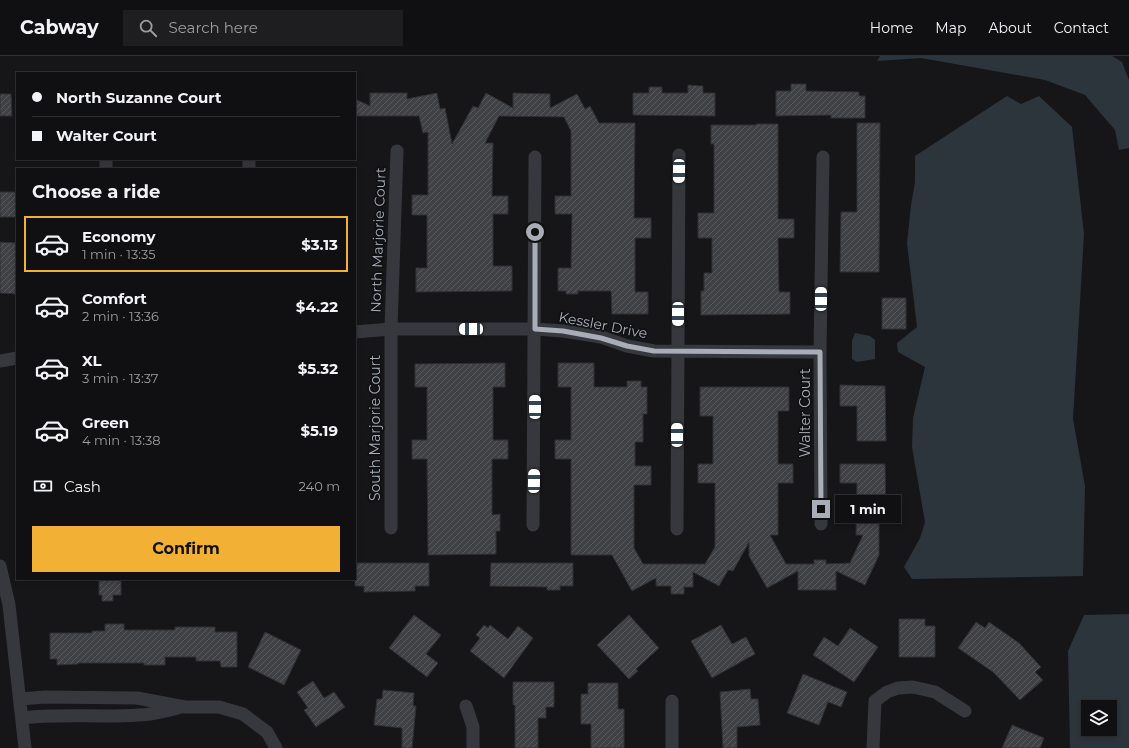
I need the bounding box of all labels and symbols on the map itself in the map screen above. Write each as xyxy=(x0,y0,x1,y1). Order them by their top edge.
car xyxy=(673,159,685,183)
street label: North Marjorie Court xyxy=(366,167,390,313)
route start xyxy=(526,223,544,241)
car xyxy=(815,287,827,311)
car xyxy=(672,302,684,326)
street label: Kessler Drive xyxy=(557,308,649,342)
car xyxy=(459,323,483,335)
street label: South Marjorie Court xyxy=(366,355,384,501)
street label: Walter Court xyxy=(796,368,814,458)
car xyxy=(529,395,541,419)
car xyxy=(671,423,683,447)
car xyxy=(528,469,540,493)
callout: 1 min xyxy=(835,495,901,523)
route end xyxy=(812,500,830,518)

